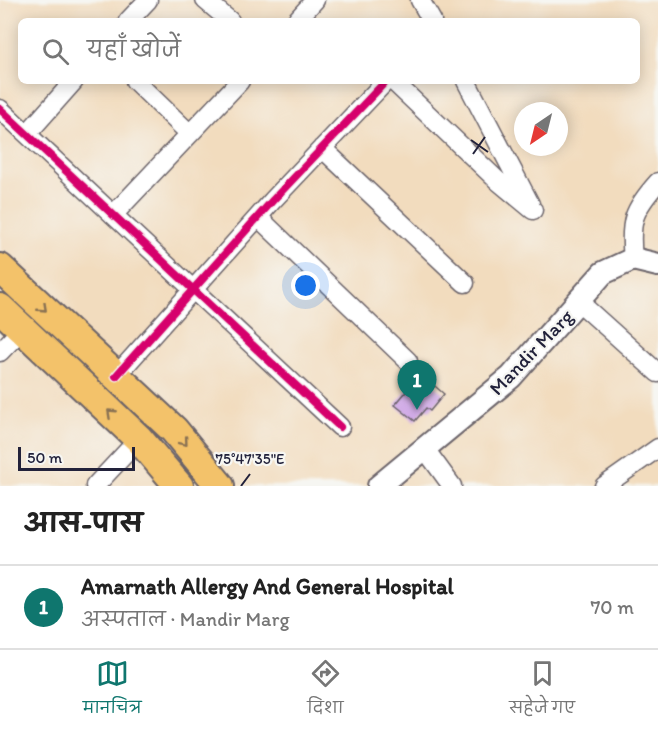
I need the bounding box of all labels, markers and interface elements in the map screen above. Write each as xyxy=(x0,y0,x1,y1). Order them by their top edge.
search box xyxy=(18,18,640,84)
icon: search xyxy=(39,35,72,68)
text: यहाँ खोजें xyxy=(87,36,181,63)
north arrow xyxy=(514,102,568,156)
your location xyxy=(291,271,320,300)
one-way arrow xyxy=(36,301,46,312)
street label: Mandir Marg xyxy=(484,304,578,400)
pin: 1 xyxy=(398,360,436,410)
one-way arrow xyxy=(107,409,118,420)
one-way arrow xyxy=(177,435,188,446)
scale bar xyxy=(18,444,135,472)
text: 50 m xyxy=(27,448,62,467)
text: 75°47'35"E xyxy=(216,450,284,468)
text: आस-पास xyxy=(24,507,143,539)
text: Amarnath Allergy And General Hospital xyxy=(81,573,454,600)
text: 1 xyxy=(39,595,48,619)
text: 70 m xyxy=(590,595,634,619)
text: अस्पताल · Mandir Marg xyxy=(81,607,290,631)
tab: मानचित्र xyxy=(83,657,142,725)
tab: दिशा xyxy=(307,657,344,725)
tab: सहेजे गए xyxy=(509,657,575,725)

